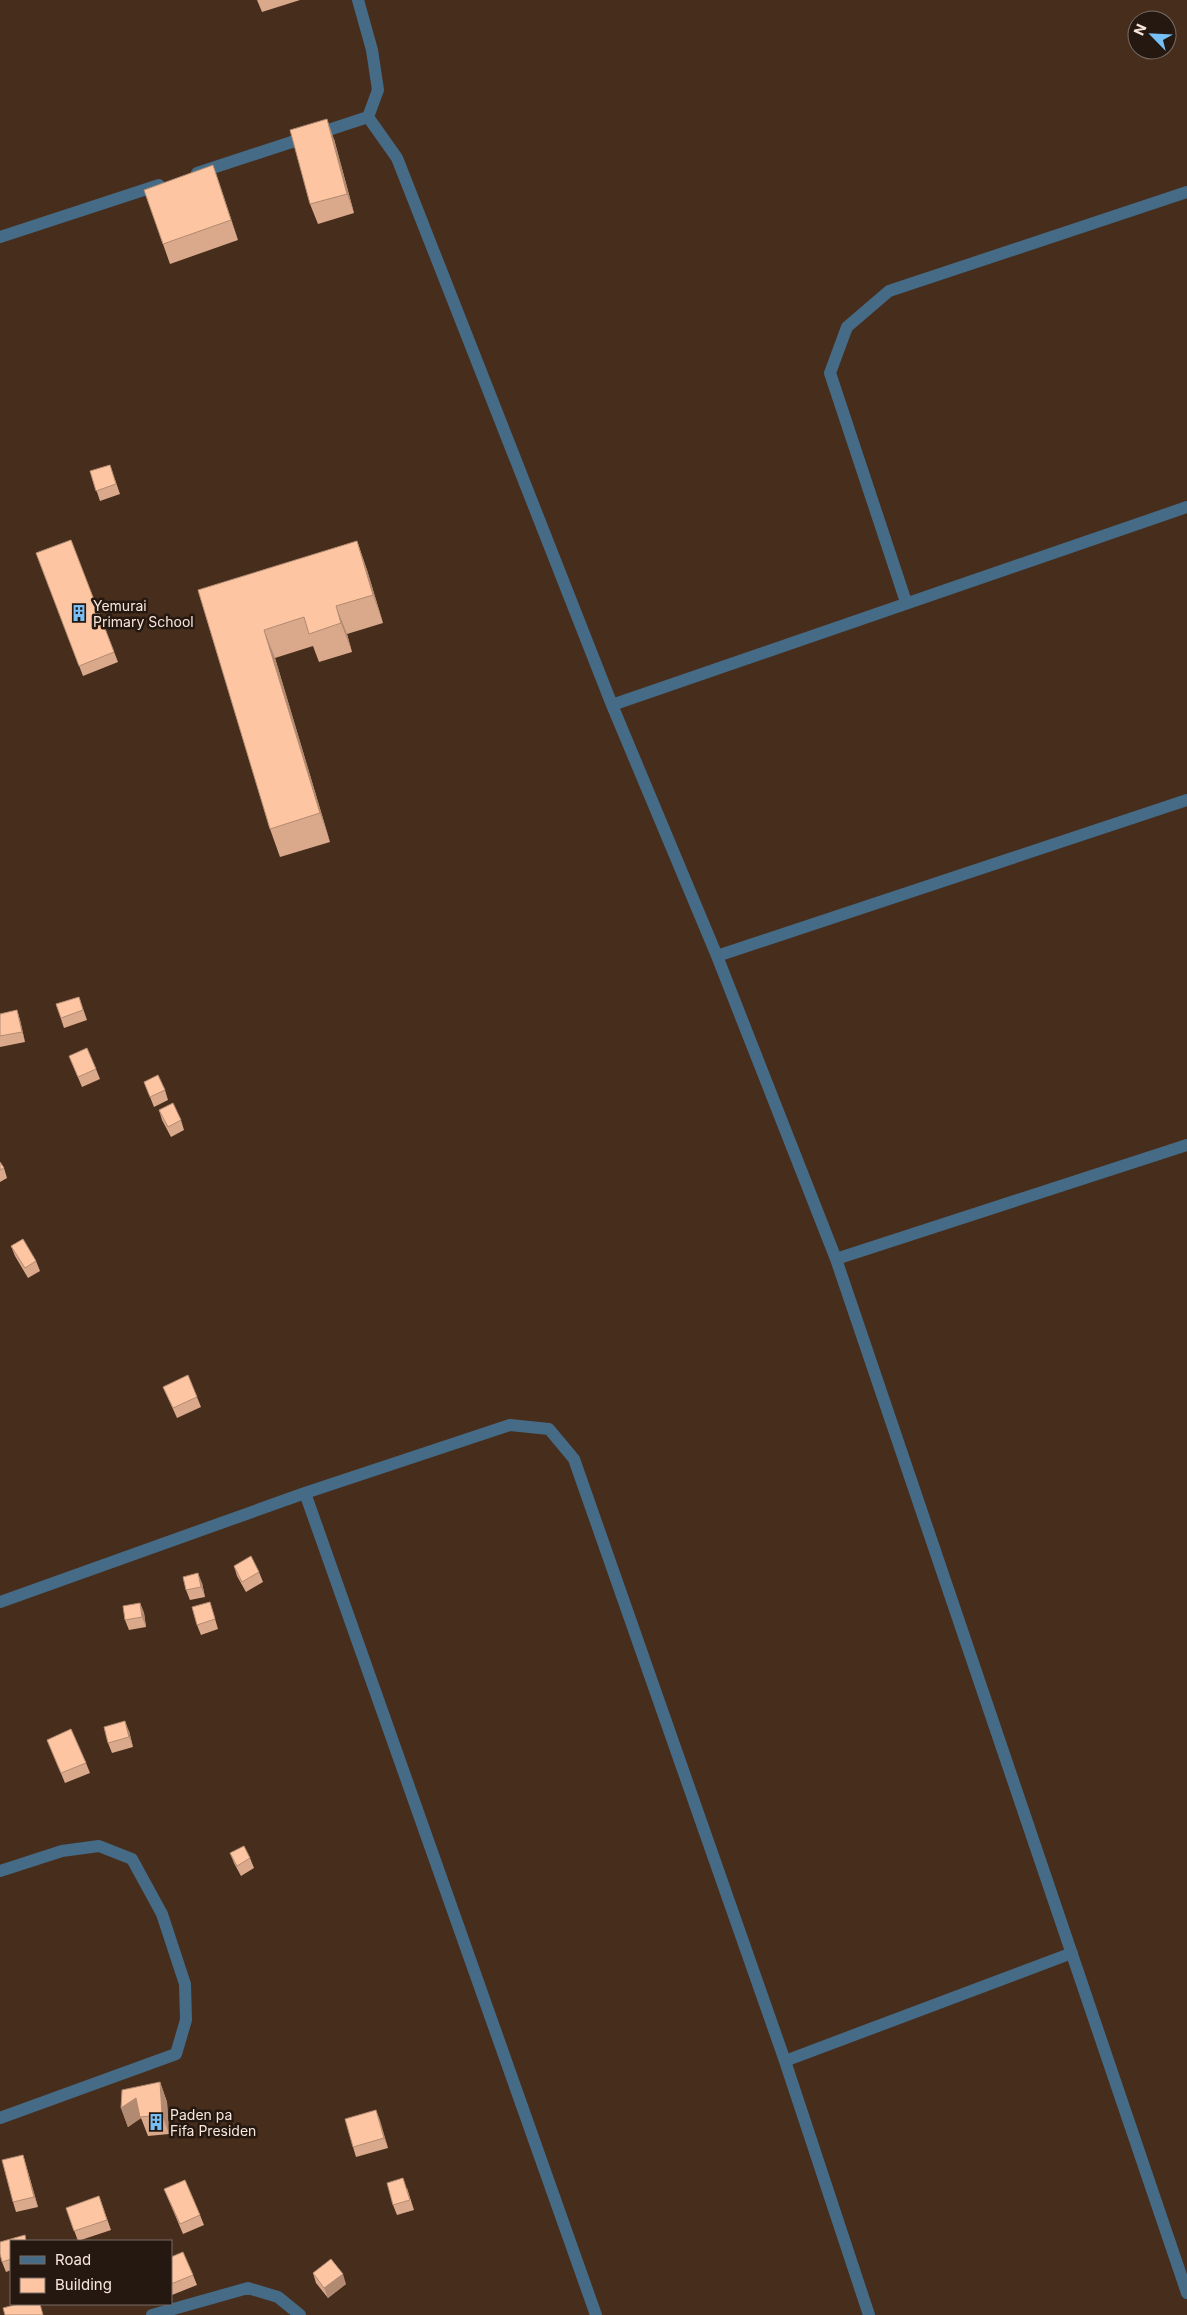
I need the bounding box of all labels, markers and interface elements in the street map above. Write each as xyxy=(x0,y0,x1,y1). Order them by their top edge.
north arrow xyxy=(1127,10,1177,60)
text: N xyxy=(1130,21,1150,38)
place label: Yemurai Primary School xyxy=(93,597,194,630)
building icon: Yemurai Primary School xyxy=(69,603,89,623)
place label: Paden pa Fifa Presiden xyxy=(170,2106,256,2139)
building icon: Paden pa Fifa Presiden xyxy=(146,2112,166,2132)
legend xyxy=(10,2240,172,2305)
text: Road xyxy=(55,2250,91,2269)
text: Building xyxy=(55,2275,112,2294)

